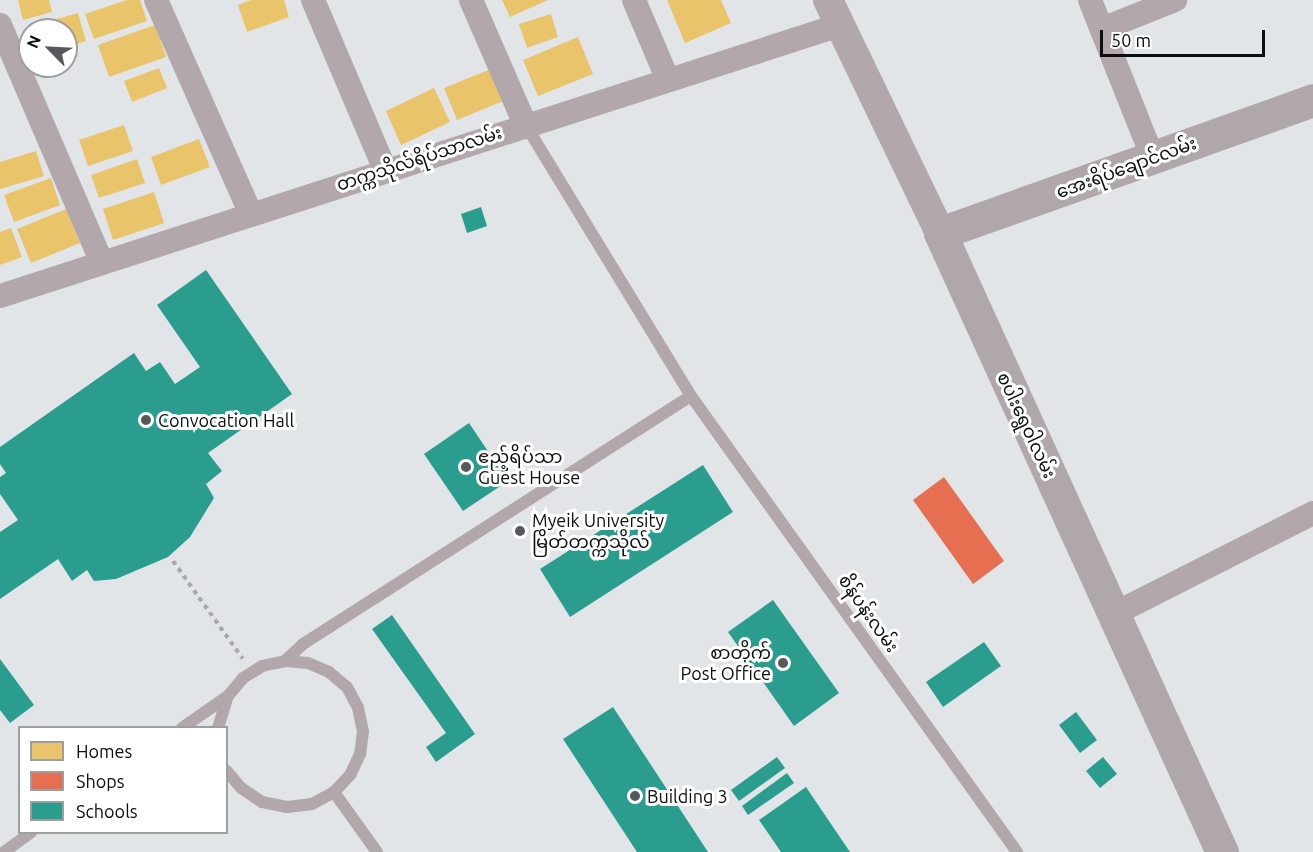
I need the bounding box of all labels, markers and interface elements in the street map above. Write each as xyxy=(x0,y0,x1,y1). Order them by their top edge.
north arrow xyxy=(18,18,78,78)
scale bar xyxy=(1103,18,1268,56)
text: 50 m xyxy=(1111,30,1151,50)
text: N xyxy=(23,32,44,51)
street label: တက္ကသိုလ်ရိပ်သာလမ်း xyxy=(334,121,504,195)
street label: အေးရိပ်ချောင်လမ်း xyxy=(1053,132,1199,202)
street label: စပါးရွေဝါလမ်း xyxy=(993,369,1061,481)
place label: Convocation Hall xyxy=(158,409,294,431)
marker: Convocation Hall xyxy=(139,413,153,427)
place label: ဧည့်ရိပ်သာ Guest House xyxy=(478,446,580,488)
marker: ဧည့်ရိပ်သာ Guest House xyxy=(459,460,473,474)
place label: Myeik University မြိတ်တက္ကသိုလ် xyxy=(532,510,664,552)
marker: Myeik University မြိတ်တက္ကသိုလ် xyxy=(513,524,527,538)
street label: စိန်ပန်းလမ်း xyxy=(834,570,904,656)
place label: စာတိုက် Post Office xyxy=(681,642,771,684)
marker: စာတိုက် Post Office xyxy=(776,656,790,670)
legend xyxy=(18,726,228,834)
text: Homes xyxy=(76,741,132,761)
text: Shops xyxy=(76,771,125,791)
place label: Building 3 xyxy=(647,785,728,807)
marker: Building 3 xyxy=(628,789,642,803)
text: Schools xyxy=(76,801,138,821)

